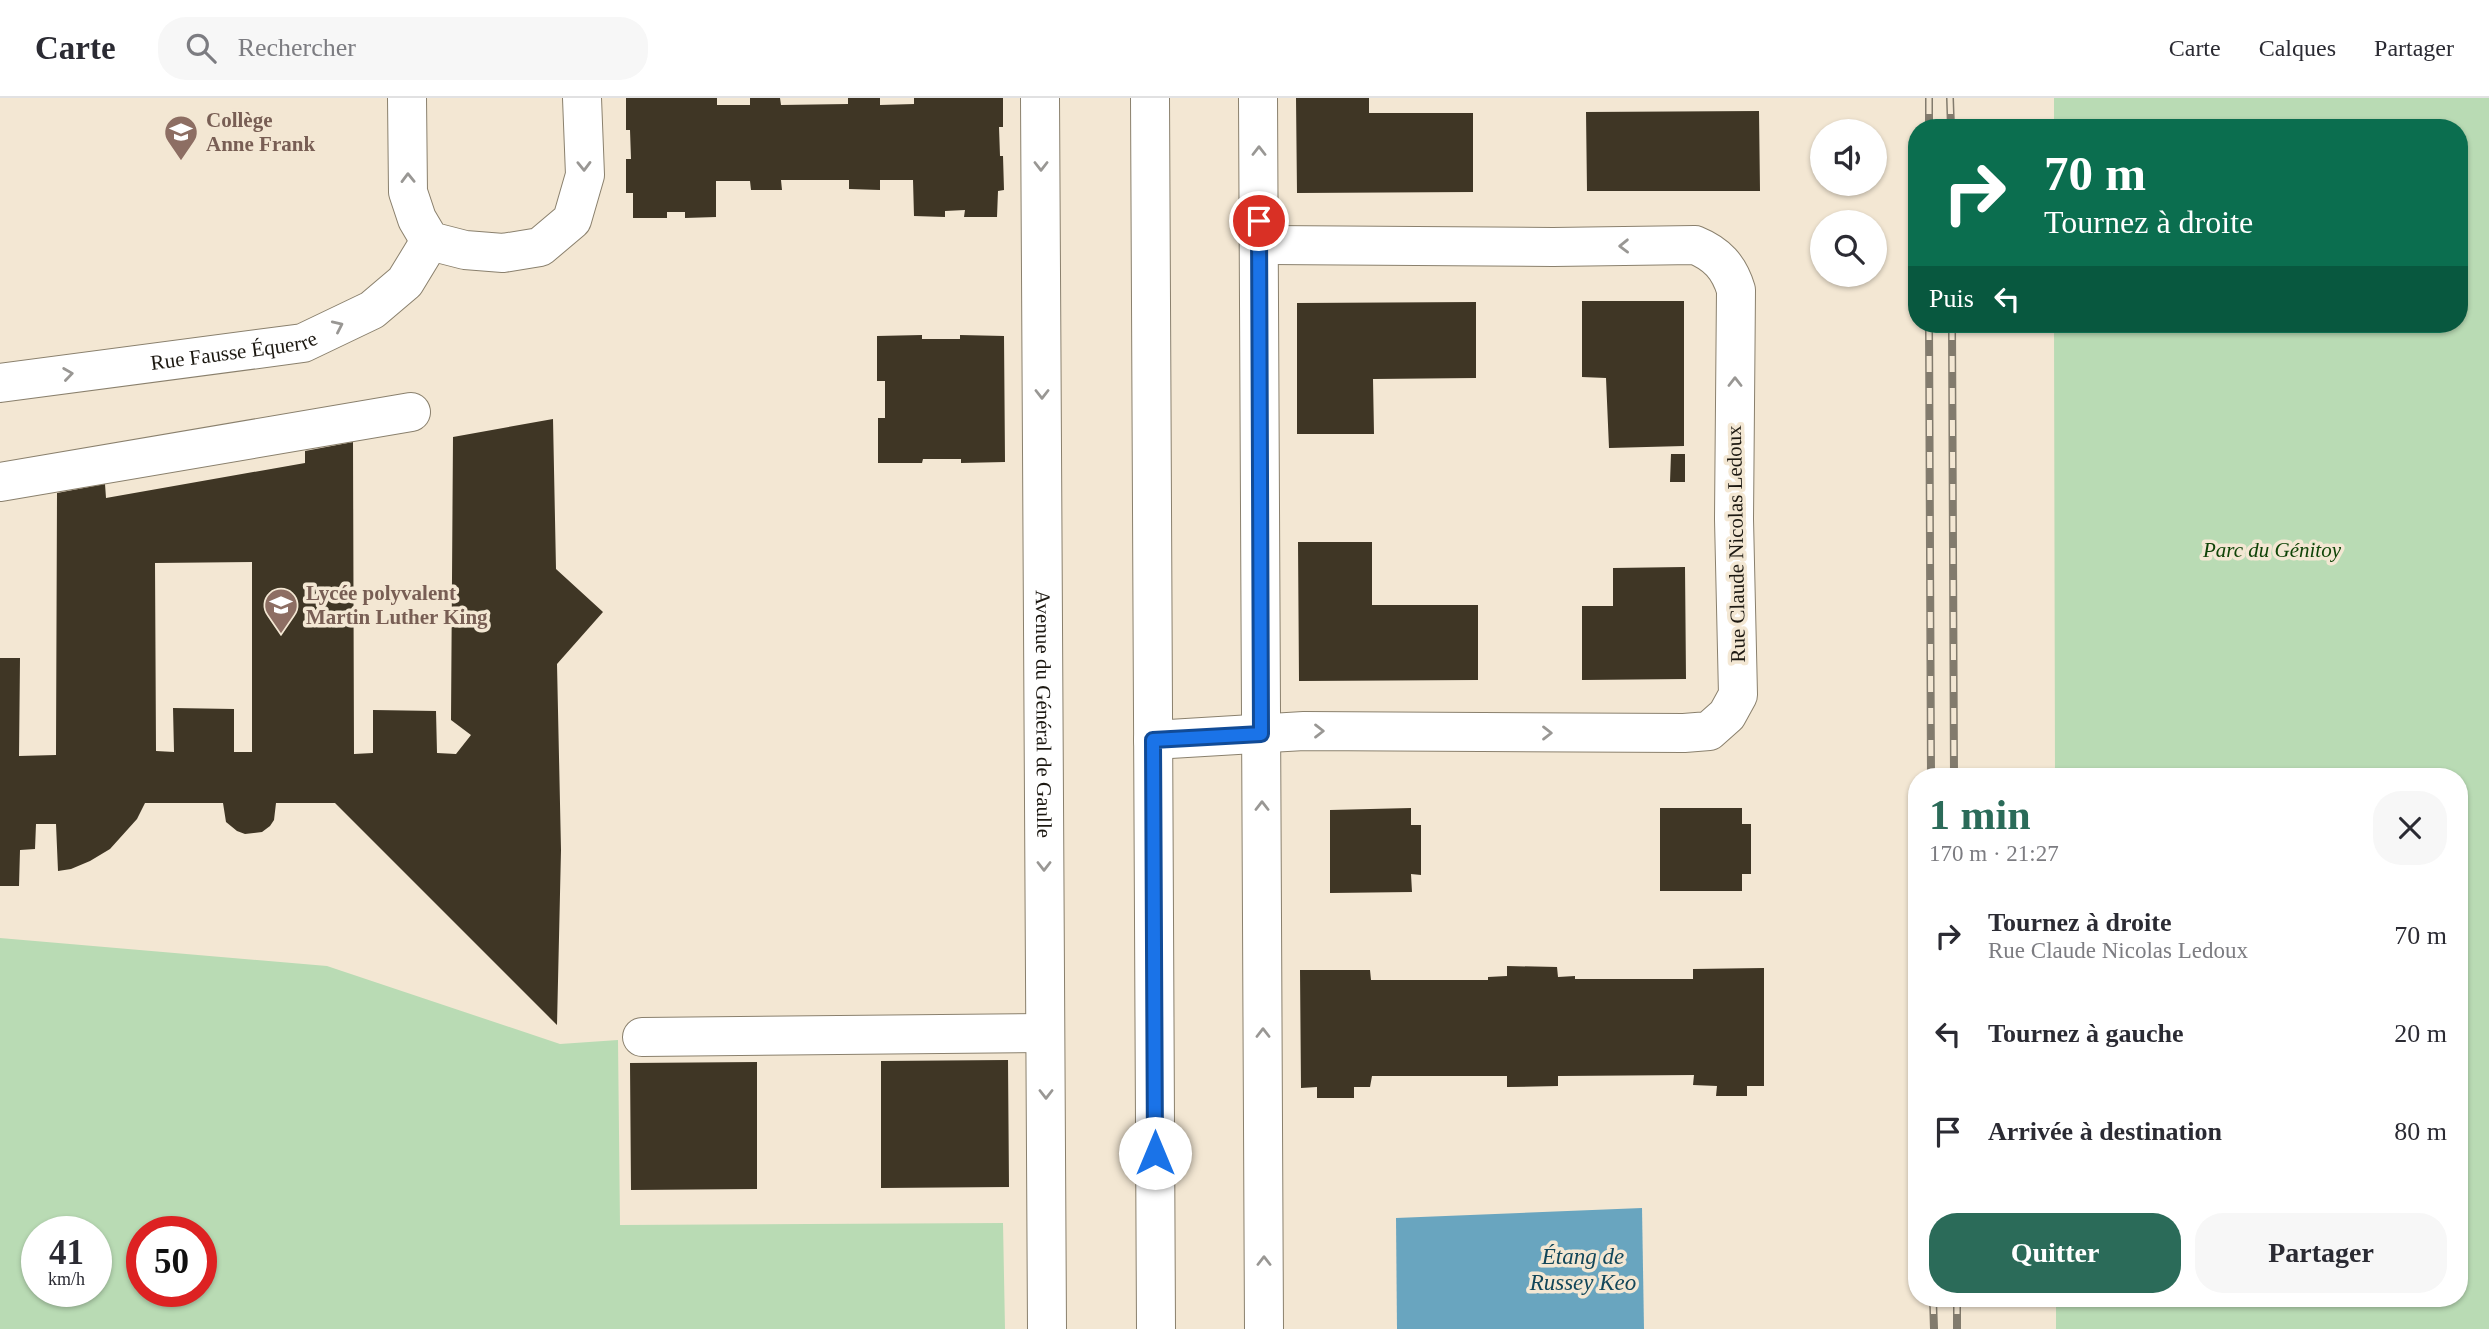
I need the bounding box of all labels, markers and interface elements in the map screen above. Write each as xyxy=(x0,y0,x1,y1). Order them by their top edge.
search box xyxy=(158,17,648,80)
icon: search xyxy=(182,29,220,67)
text: Carte xyxy=(35,30,116,66)
text: Rechercher xyxy=(238,33,356,62)
text: Carte xyxy=(2169,35,2221,61)
text: Calques xyxy=(2259,35,2336,61)
text: Partager xyxy=(2374,35,2454,61)
place label: Collège Anne Frank xyxy=(206,108,315,156)
school or university icon: Collège Anne Frank xyxy=(162,113,200,162)
map controls xyxy=(1810,119,1887,287)
button: sound xyxy=(1810,119,1887,196)
one-way arrow xyxy=(1251,145,1267,156)
text: 70 m xyxy=(2044,146,2146,201)
icon: right xyxy=(1929,147,2020,238)
one-way arrow xyxy=(576,161,592,172)
one-way arrow xyxy=(1033,161,1049,172)
one-way arrow xyxy=(400,172,416,182)
pin xyxy=(1229,191,1289,251)
icon: arrive xyxy=(1240,202,1278,240)
text: Tournez à droite xyxy=(2044,204,2253,240)
button: search xyxy=(1810,210,1887,287)
one-way arrow xyxy=(1618,238,1629,254)
icon: left xyxy=(1988,280,2026,318)
text: Puis xyxy=(1929,284,1974,313)
one-way arrow xyxy=(331,320,343,334)
street label: Rue Fausse Équerre xyxy=(149,326,321,375)
one-way arrow xyxy=(62,367,74,382)
one-way arrow xyxy=(1727,377,1743,387)
one-way arrow xyxy=(1034,389,1050,399)
street label: Rue Claude Nicolas Ledoux xyxy=(1722,425,1750,663)
park label: Parc du Génitoy xyxy=(2202,538,2342,562)
place label: Lycée polyvalent Martin Luther King xyxy=(306,581,488,629)
school or university icon: Lycée polyvalent Martin Luther King xyxy=(262,586,300,635)
street label: Avenue du Général de Gaulle xyxy=(1031,590,1056,838)
one-way arrow xyxy=(1314,724,1325,739)
one-way arrow xyxy=(1542,725,1553,741)
button: close xyxy=(2373,791,2447,865)
text: 1 min xyxy=(1929,792,2031,838)
one-way arrow xyxy=(1254,800,1270,811)
text: 170 m · 21:27 xyxy=(1929,841,2059,866)
one-way arrow xyxy=(1036,861,1052,872)
text: Tournez à droite xyxy=(1988,908,2171,937)
icon: right xyxy=(1929,917,1967,955)
text: 70 m xyxy=(2394,921,2447,950)
text: Rue Claude Nicolas Ledoux xyxy=(1988,938,2248,963)
icon: left xyxy=(1929,1015,1967,1053)
text: Tournez à gauche xyxy=(1988,1019,2184,1048)
text: 20 m xyxy=(2394,1019,2447,1048)
one-way arrow xyxy=(1255,1028,1271,1038)
one-way arrow xyxy=(1038,1089,1054,1099)
icon: arrive xyxy=(1929,1113,1967,1151)
position arrow xyxy=(1118,1116,1192,1190)
text: Arrivée à destination xyxy=(1988,1117,2222,1146)
text: 80 m xyxy=(2394,1117,2447,1146)
button: Quitter xyxy=(1929,1213,2181,1293)
button: Partager xyxy=(2195,1213,2447,1293)
speed limit sign: 50 xyxy=(126,1216,217,1307)
text: 41 xyxy=(49,1233,84,1272)
water label: Étang de Russey Keo xyxy=(1529,1244,1636,1295)
one-way arrow xyxy=(1256,1255,1272,1266)
text: km/h xyxy=(48,1269,85,1289)

